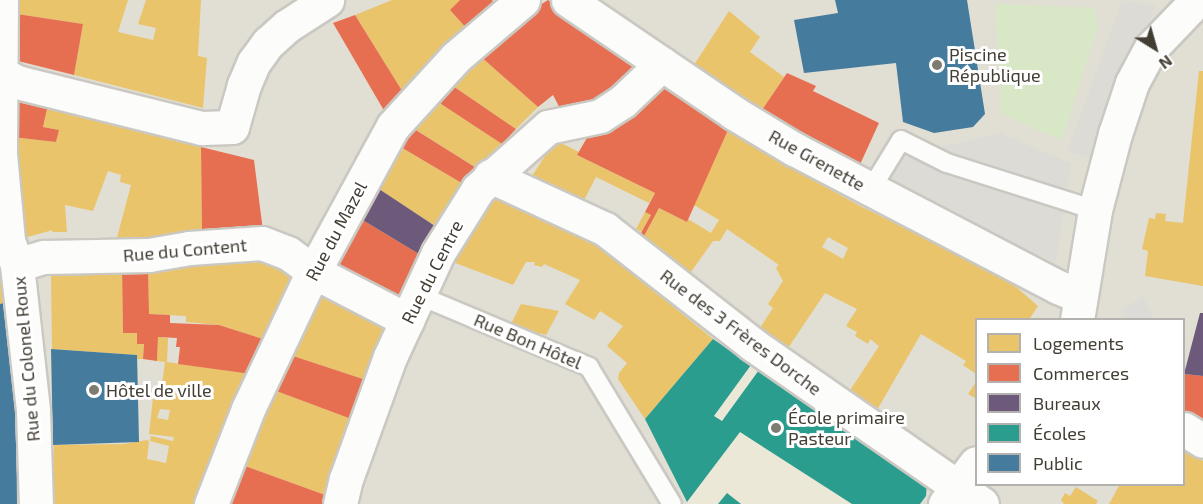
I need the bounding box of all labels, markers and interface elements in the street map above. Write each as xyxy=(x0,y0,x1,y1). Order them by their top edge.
north arrow xyxy=(1125,18,1185,78)
place label: Piscine République xyxy=(949,44,1041,86)
text: N xyxy=(1156,52,1176,74)
marker: Piscine République xyxy=(930,58,944,72)
street label: Rue Grenette xyxy=(765,125,869,195)
street label: Rue du Mazel xyxy=(301,178,371,284)
street label: Rue du Centre xyxy=(397,217,467,327)
street label: Rue du Content xyxy=(122,234,248,266)
street label: Rue des 3 Frères Dorche xyxy=(656,264,826,400)
street label: Rue du Colonel Roux xyxy=(8,275,44,443)
street label: Rue Bon Hôtel xyxy=(471,309,585,373)
legend xyxy=(975,318,1185,486)
text: Logements xyxy=(1033,332,1124,354)
text: Commerces xyxy=(1033,362,1129,384)
place label: Hôtel de ville xyxy=(106,379,212,401)
marker: Hôtel de ville xyxy=(87,383,101,397)
text: Bureaux xyxy=(1033,392,1101,414)
place label: École primaire Pasteur xyxy=(788,407,905,450)
marker: École primaire Pasteur xyxy=(769,421,783,435)
text: Écoles xyxy=(1033,422,1086,444)
text: Public xyxy=(1033,452,1083,474)

